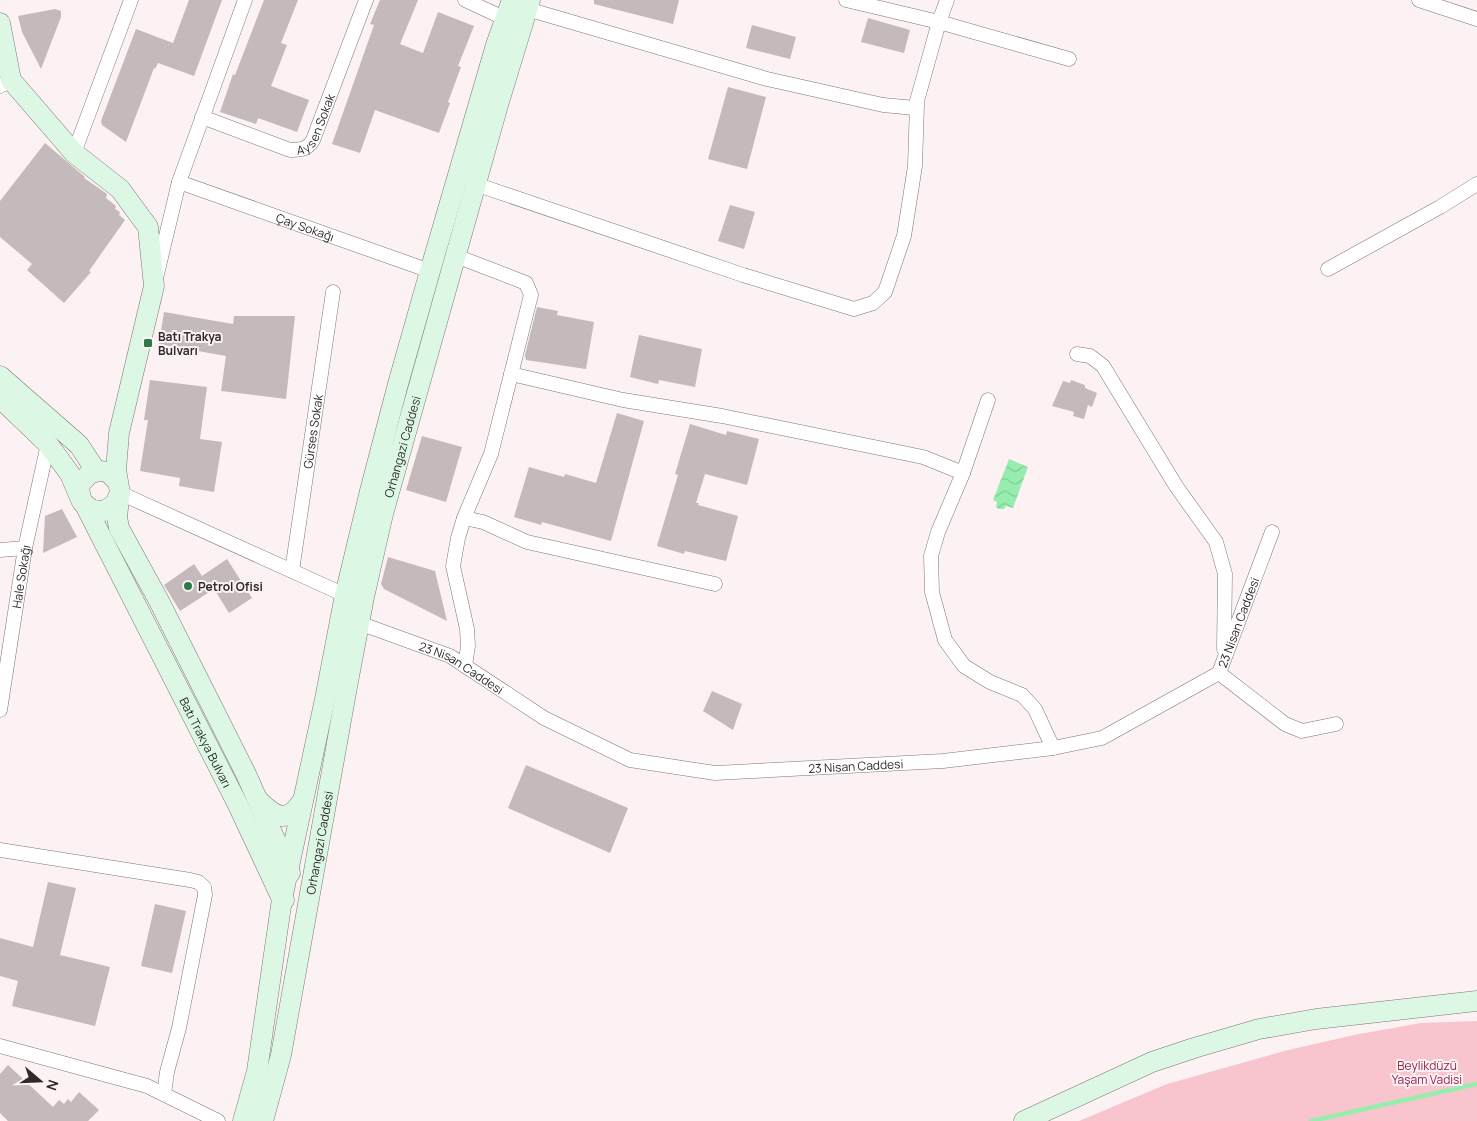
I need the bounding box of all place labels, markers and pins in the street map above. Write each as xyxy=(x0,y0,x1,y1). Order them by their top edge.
place label: Batı Trakya Bulvarı xyxy=(158,328,222,359)
marker: Batı Trakya Bulvarı xyxy=(142,337,154,349)
place label: Petrol Ofisi xyxy=(198,578,263,595)
marker: Petrol Ofisi xyxy=(182,580,194,592)

